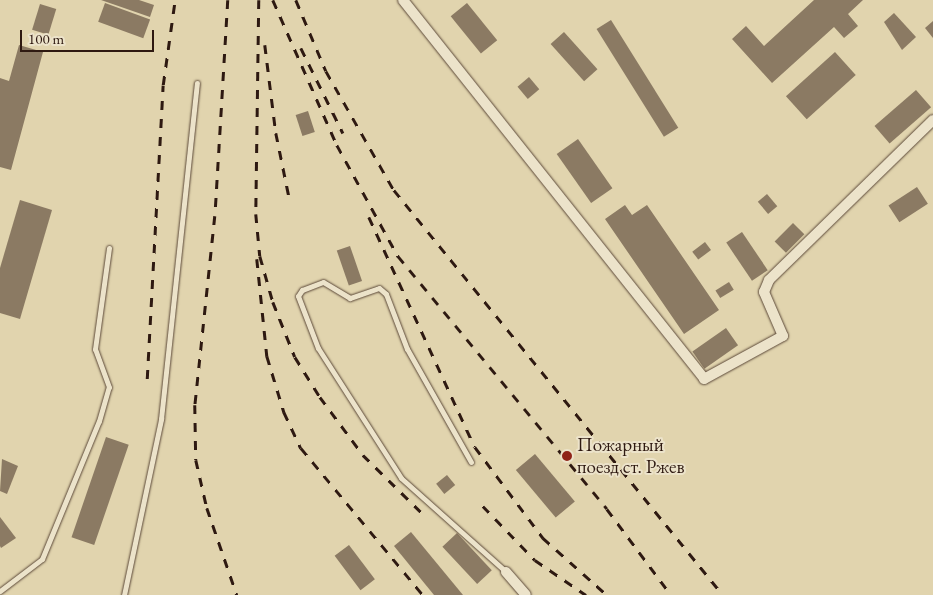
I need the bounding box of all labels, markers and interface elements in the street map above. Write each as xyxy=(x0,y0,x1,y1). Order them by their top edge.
scale bar xyxy=(22,20,156,52)
text: 100 m xyxy=(28,29,64,48)
place label: Пожарный поезд ст. Ржев xyxy=(577,434,685,478)
marker: Пожарный поезд ст. Ржев xyxy=(561,450,573,462)

